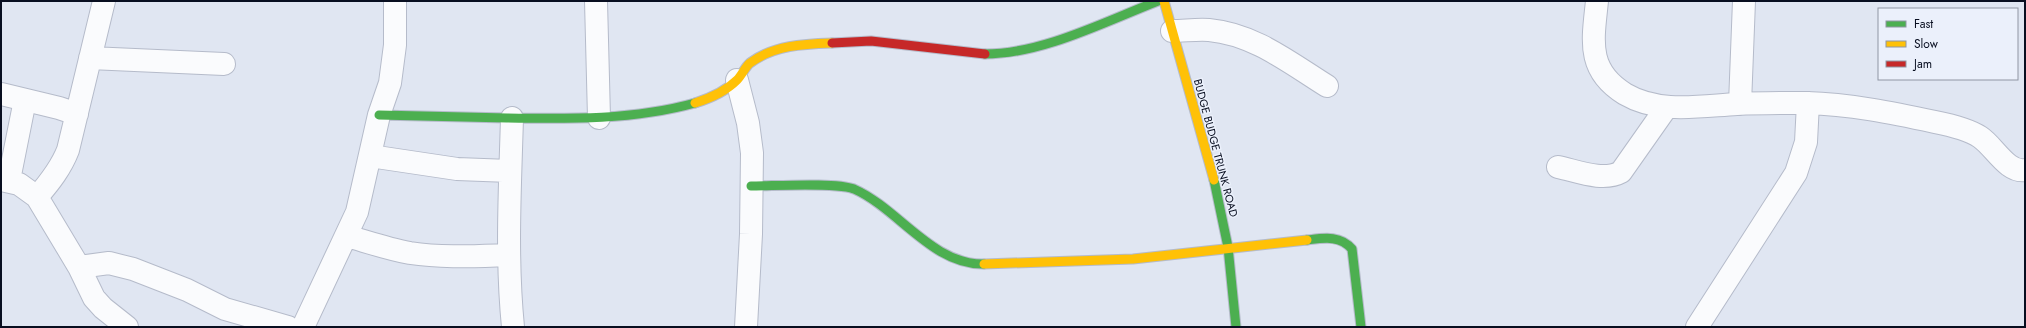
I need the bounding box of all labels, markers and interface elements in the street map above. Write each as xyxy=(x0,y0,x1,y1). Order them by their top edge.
legend xyxy=(1878,8,2018,80)
text: Fast xyxy=(1914,15,1933,33)
text: Slow xyxy=(1914,35,1939,53)
text: Jam xyxy=(1912,55,1932,73)
street label: BUDGE BUDGE TRUNK ROAD xyxy=(1190,77,1242,219)

